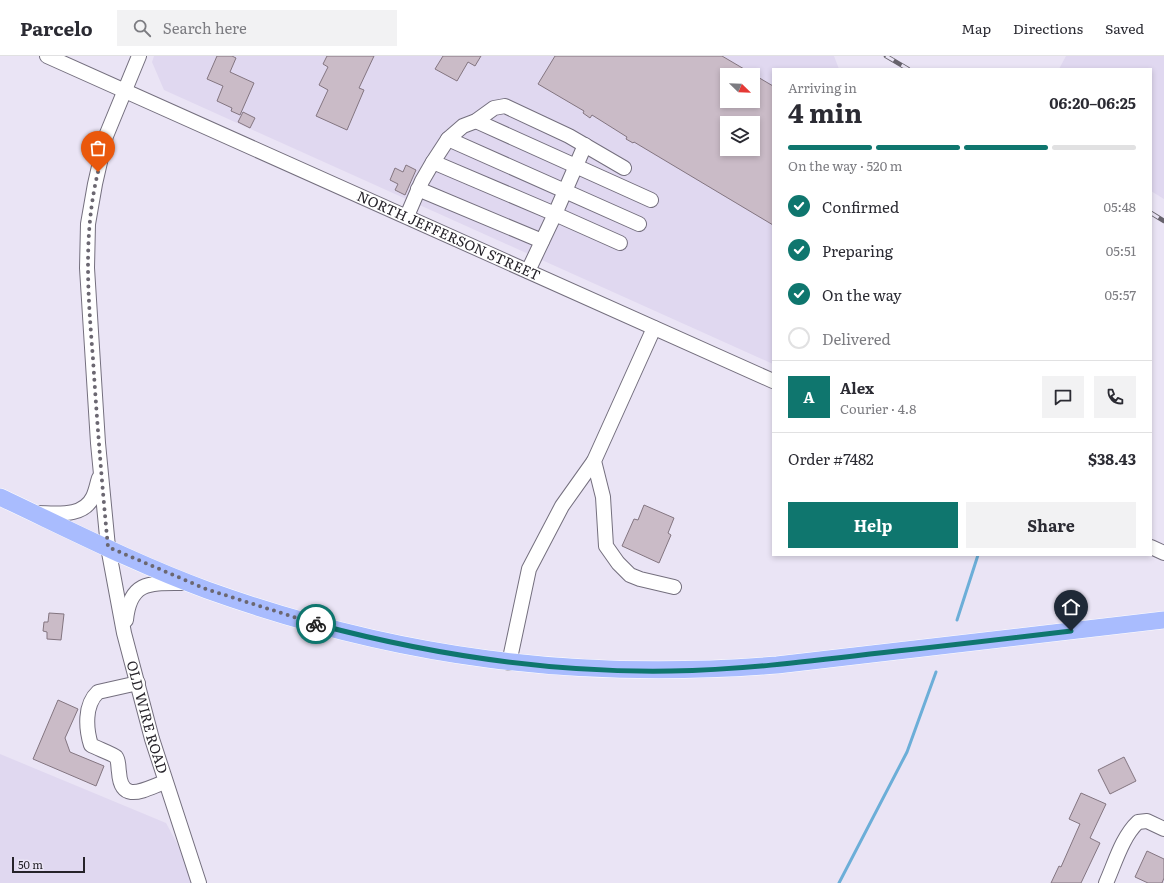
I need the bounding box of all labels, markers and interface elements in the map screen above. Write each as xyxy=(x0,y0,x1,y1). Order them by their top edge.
search box xyxy=(117,10,397,46)
text: Parcelo xyxy=(20,14,93,42)
text: Search here xyxy=(163,16,247,39)
icon: search xyxy=(131,17,153,39)
text: Map xyxy=(961,18,991,38)
text: Directions xyxy=(1013,18,1083,38)
text: Saved xyxy=(1105,18,1144,38)
north arrow xyxy=(720,68,760,108)
map controls xyxy=(720,68,760,156)
text: Arriving in xyxy=(788,78,857,97)
text: 06:20–06:25 xyxy=(1049,91,1136,114)
text: 4 min xyxy=(788,92,862,131)
button: layers xyxy=(720,116,760,156)
pin xyxy=(81,131,115,172)
icon: bag xyxy=(87,137,109,159)
text: On the way · 520 m xyxy=(788,156,902,175)
street label: NORTH JEFFERSON STREET xyxy=(354,185,544,285)
icon: check xyxy=(788,195,810,217)
text: Confirmed xyxy=(822,195,899,218)
text: 05:48 xyxy=(1103,197,1136,216)
icon: check xyxy=(788,239,810,261)
text: Preparing xyxy=(822,239,893,262)
text: 05:51 xyxy=(1106,241,1136,260)
icon: check xyxy=(788,283,810,305)
text: On the way xyxy=(822,283,902,306)
text: 05:57 xyxy=(1104,285,1136,304)
text: Delivered xyxy=(822,327,891,350)
text: Alex xyxy=(840,376,874,399)
button: chat xyxy=(1042,376,1084,418)
button: phone xyxy=(1094,376,1136,418)
text: A xyxy=(803,385,815,408)
text: Courier · 4.8 xyxy=(840,399,916,418)
text: Order #7482 xyxy=(788,447,874,470)
text: $38.43 xyxy=(1088,447,1136,470)
button: Help xyxy=(788,502,958,548)
button: Share xyxy=(966,502,1136,548)
pin xyxy=(1054,590,1088,631)
icon: home xyxy=(1060,596,1082,618)
courier xyxy=(296,604,336,644)
icon: bike xyxy=(305,613,327,635)
street label: OLD WIRE ROAD xyxy=(123,658,174,776)
scale bar xyxy=(12,855,85,874)
text: 50 m xyxy=(18,856,43,872)

